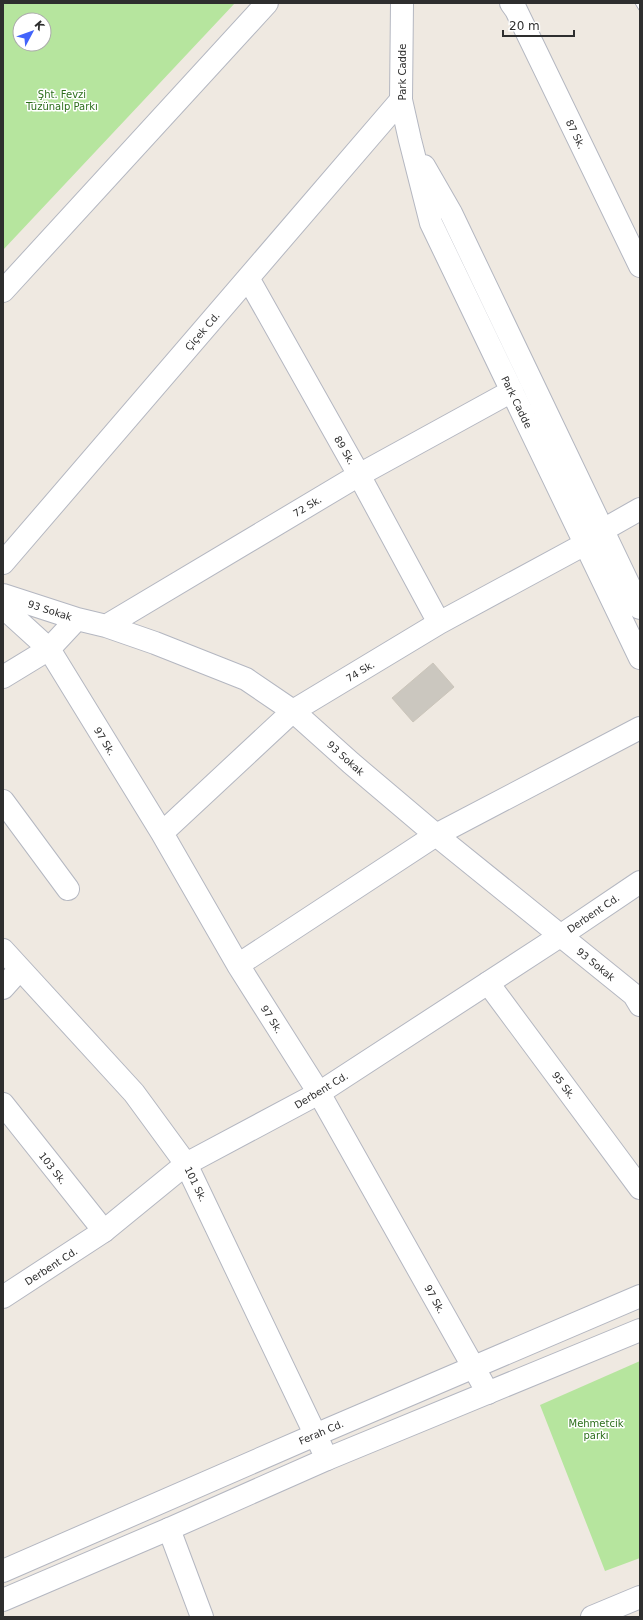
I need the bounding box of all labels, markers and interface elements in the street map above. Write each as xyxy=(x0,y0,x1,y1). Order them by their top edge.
north arrow xyxy=(12,12,52,52)
scale bar xyxy=(503,12,574,38)
text: K xyxy=(31,18,47,34)
text: 20 m xyxy=(509,19,540,33)
street label: Park Cadde xyxy=(397,44,408,100)
park label: Şht. Fevzi Tüzünalp Parkı xyxy=(25,89,98,112)
street label: 87 Sk. xyxy=(564,118,587,151)
street label: Çiçek Cd. xyxy=(183,310,222,353)
street label: Park Cadde xyxy=(499,374,534,430)
street label: 89 Sk. xyxy=(332,434,357,467)
street label: 72 Sk. xyxy=(291,494,323,519)
street label: 93 Sokak xyxy=(26,598,74,623)
street label: 74 Sk. xyxy=(344,659,376,684)
street label: 97 Sk. xyxy=(92,725,117,757)
street label: 93 Sokak xyxy=(325,739,367,778)
street label: Derbent Cd. xyxy=(565,892,621,935)
street label: 93 Sokak xyxy=(574,946,617,983)
street label: 97 Sk. xyxy=(259,1003,285,1035)
street label: Derbent Cd. xyxy=(293,1070,350,1111)
street label: 95 Sk. xyxy=(550,1070,577,1101)
street label: 103 Sk. xyxy=(37,1150,69,1187)
street label: 101 Sk. xyxy=(182,1165,209,1204)
street label: Derbent Cd. xyxy=(23,1245,80,1287)
street label: 97 Sk. xyxy=(422,1283,447,1316)
street label: Ferah Cd. xyxy=(297,1418,345,1447)
park label: Mehmetcik parkı xyxy=(569,1418,624,1441)

